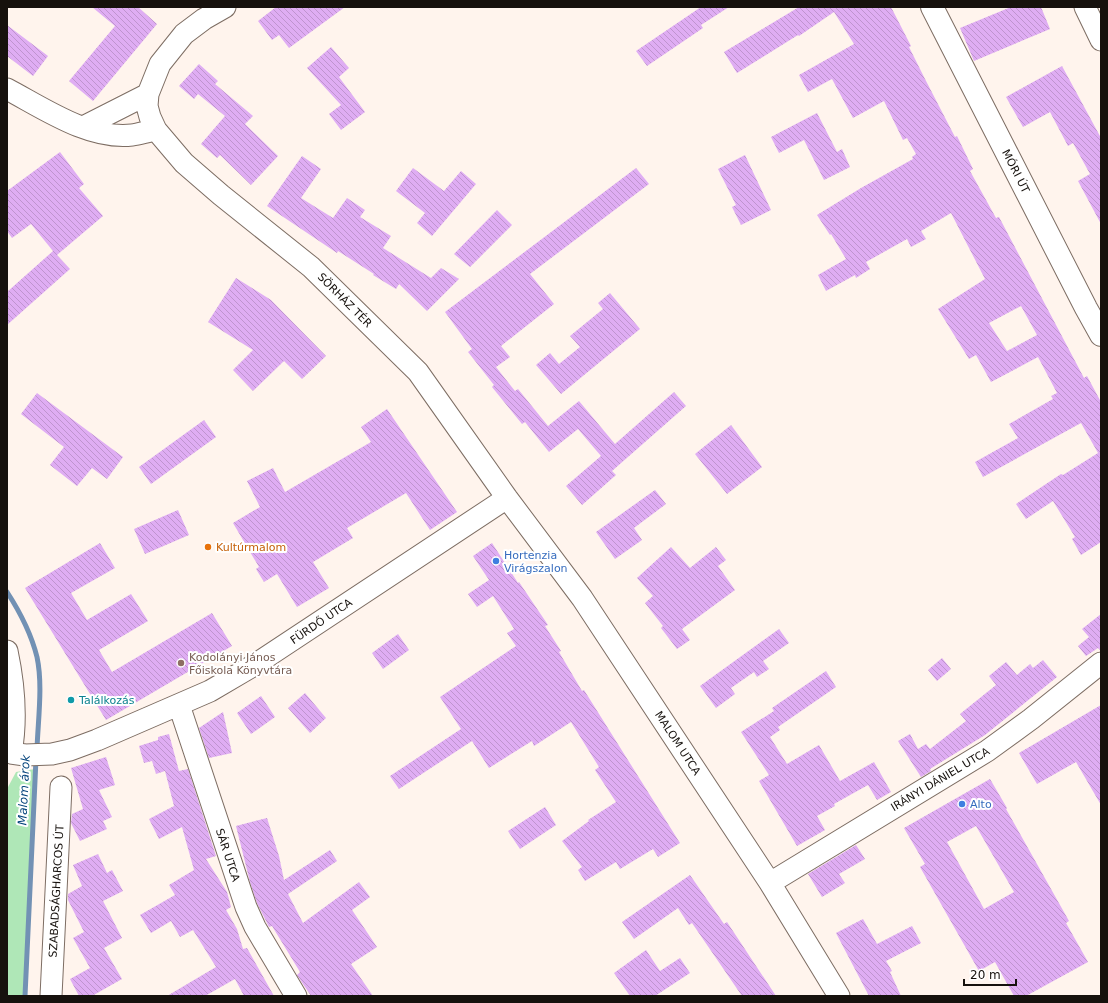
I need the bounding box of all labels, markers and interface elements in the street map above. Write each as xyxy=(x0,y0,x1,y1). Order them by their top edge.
street label: MÓRI ÚT xyxy=(999,147,1032,195)
street label: SÖRHÁZ TÉR xyxy=(315,271,375,330)
place label: Kultúrmalom xyxy=(216,541,286,554)
marker: Kultúrmalom xyxy=(203,542,213,552)
place label: Hortenzia Virágszalon xyxy=(504,549,568,575)
marker: Hortenzia Virágszalon xyxy=(491,556,501,566)
street label: FÜRDŐ UTCA xyxy=(287,595,355,647)
place label: Kodolányi János Főiskola Könyvtára xyxy=(189,651,292,677)
marker: Kodolányi János Főiskola Könyvtára xyxy=(176,658,186,668)
place label: Találkozás xyxy=(78,694,135,707)
marker: Találkozás xyxy=(66,695,76,705)
street label: MALOM UTCA xyxy=(652,709,703,778)
street label: IRÁNYI DÁNIEL UTCA xyxy=(889,745,992,814)
water label: Malom árok xyxy=(15,753,33,826)
place label: Alto xyxy=(970,798,992,811)
marker: Alto xyxy=(957,799,967,809)
street label: SZABADSÁGHARCOS ÚT xyxy=(47,824,66,958)
street label: SÁR UTCA xyxy=(213,827,242,884)
scale bar xyxy=(964,961,1016,987)
text: 20 m xyxy=(970,968,1001,982)

